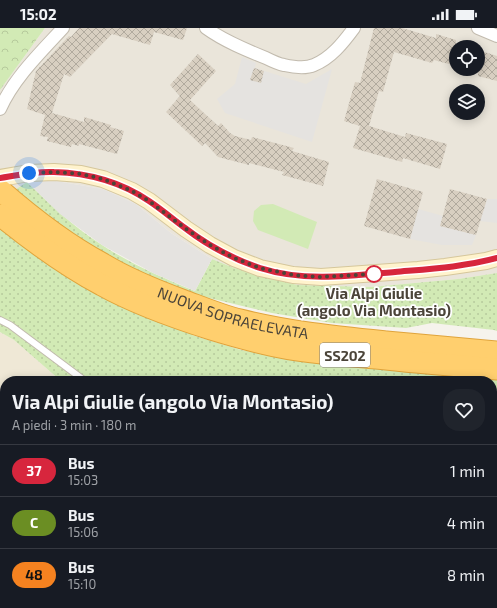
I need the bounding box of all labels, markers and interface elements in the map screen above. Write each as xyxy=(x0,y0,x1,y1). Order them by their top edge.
text: 15:02 xyxy=(20,5,57,23)
map controls xyxy=(449,40,485,120)
button: locate xyxy=(449,40,485,76)
button: layers xyxy=(449,84,485,120)
your location xyxy=(19,163,39,183)
marker: Via Alpi Giulie (angolo Via Montasio) xyxy=(365,265,383,283)
street label: NUOVA SOPRAELEVATA xyxy=(155,283,310,342)
place label: Via Alpi Giulie (angolo Via Montasio) xyxy=(297,284,451,319)
road number: SS202 xyxy=(320,343,370,367)
button: heart xyxy=(443,389,485,431)
text: Via Alpi Giulie (angolo Via Montasio) xyxy=(12,390,334,413)
text: A piedi · 3 min · 180 m xyxy=(12,417,136,433)
text: Bus xyxy=(68,454,94,472)
text: 37 xyxy=(26,462,42,479)
text: 1 min xyxy=(450,462,485,480)
text: 15:03 xyxy=(68,472,98,488)
text: Bus xyxy=(68,506,94,524)
text: C xyxy=(30,514,38,531)
text: 4 min xyxy=(447,514,485,532)
text: 15:06 xyxy=(68,524,99,540)
text: Bus xyxy=(68,558,94,576)
text: 48 xyxy=(25,566,43,583)
text: 8 min xyxy=(447,566,485,584)
text: 15:10 xyxy=(68,576,96,592)

